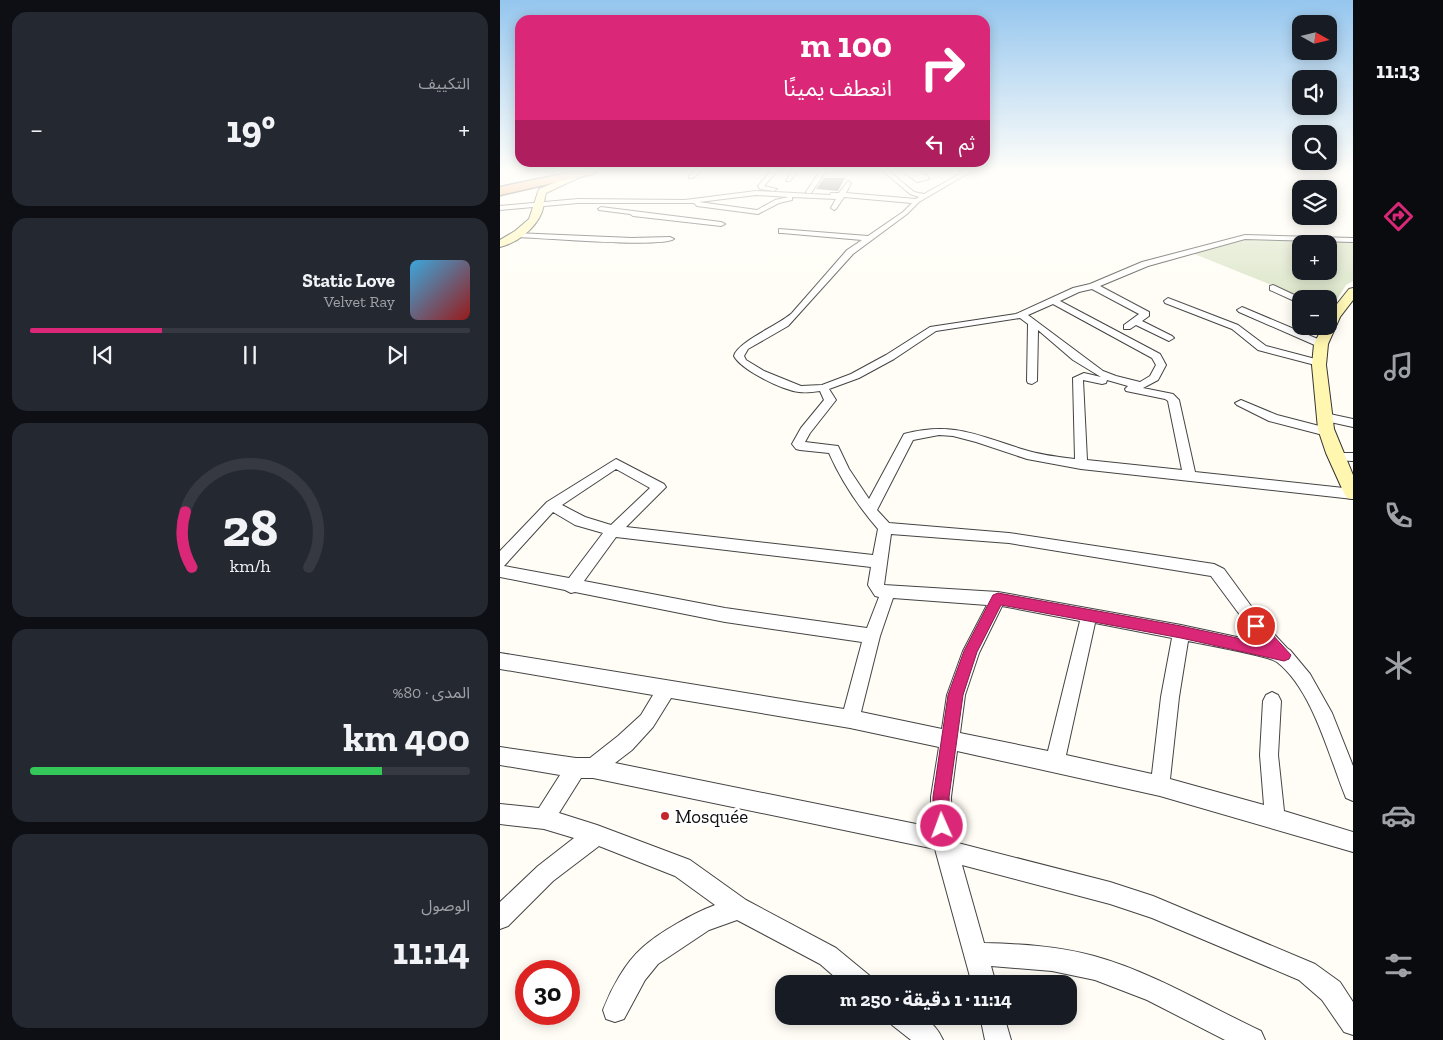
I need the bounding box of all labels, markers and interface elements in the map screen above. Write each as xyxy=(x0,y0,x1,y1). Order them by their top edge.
north arrow xyxy=(1292,15,1338,60)
map controls xyxy=(1292,15,1337,335)
text: 100 m xyxy=(800,24,892,66)
icon: right xyxy=(910,35,975,100)
text: 11:13 xyxy=(1376,57,1420,84)
button: sound xyxy=(1292,70,1337,115)
text: التكييف xyxy=(418,74,470,93)
text: انعطف يمينًا xyxy=(783,75,892,102)
text: 19° xyxy=(226,106,275,152)
text: − xyxy=(30,113,43,146)
text: + xyxy=(458,113,470,146)
button: search xyxy=(1292,125,1337,170)
icon: left xyxy=(921,130,949,158)
text: ثم xyxy=(959,132,975,155)
button: layers xyxy=(1292,180,1337,225)
icon: directions xyxy=(1381,199,1416,234)
button: + xyxy=(1292,235,1337,280)
text: Static Love xyxy=(302,269,395,292)
button: − xyxy=(1292,290,1337,335)
text: Velvet Ray xyxy=(324,292,395,311)
icon: previous xyxy=(89,341,117,369)
icon: pause xyxy=(236,341,264,369)
icon: next xyxy=(383,341,411,369)
icon: music xyxy=(1381,349,1416,384)
text: 28 xyxy=(222,497,278,559)
icon: phone xyxy=(1381,498,1416,533)
text: km/h xyxy=(230,555,270,577)
pin xyxy=(1235,605,1277,647)
icon: arrive xyxy=(1242,612,1270,640)
icon: climate xyxy=(1381,648,1416,683)
text: المدى · 80% xyxy=(393,683,470,702)
text: 400 km xyxy=(343,715,470,761)
icon: car xyxy=(1381,798,1416,833)
position arrow xyxy=(915,799,967,851)
place label: Mosquée xyxy=(675,805,748,828)
marker: Mosquée xyxy=(659,810,671,822)
text: الوصول xyxy=(421,896,470,915)
text: 11:14 xyxy=(393,928,470,974)
icon: filters xyxy=(1381,948,1416,983)
speed limit sign: 30 xyxy=(515,960,580,1025)
text: 11:14 · 1 دقيقة · 250 m xyxy=(840,988,1012,1011)

